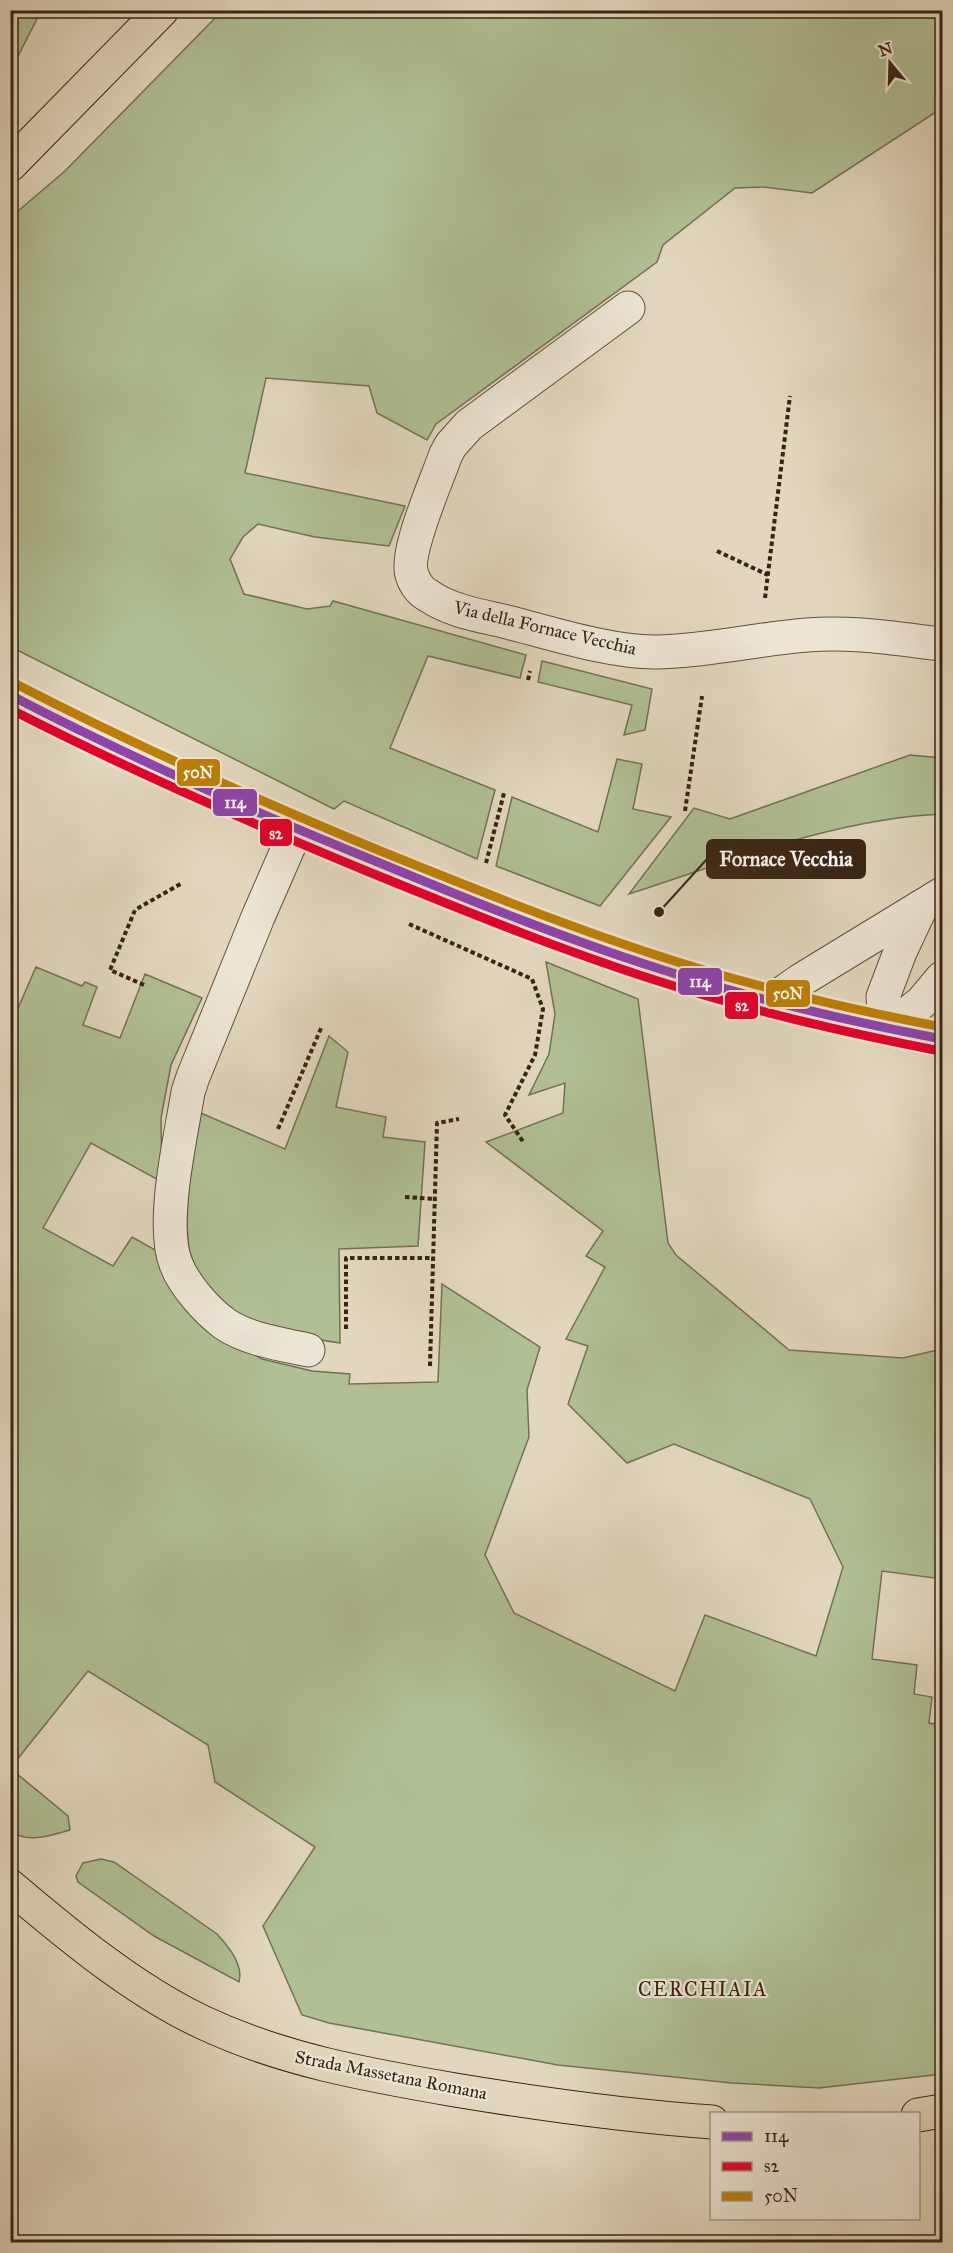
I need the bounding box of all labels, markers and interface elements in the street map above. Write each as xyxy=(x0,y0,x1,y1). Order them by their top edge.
north arrow xyxy=(860,33,920,93)
text: N xyxy=(876,38,895,60)
street label: Via della Fornace Vecchia xyxy=(451,596,639,660)
line badge: 50N xyxy=(176,758,221,787)
text: 50N xyxy=(183,763,214,782)
line badge: 114 xyxy=(212,788,258,817)
text: 114 xyxy=(224,793,247,813)
line badge: s2 xyxy=(259,818,293,847)
text: s2 xyxy=(269,824,284,843)
callout: Fornace Vecchia xyxy=(707,840,865,878)
text: Fornace Vecchia xyxy=(719,847,853,871)
line badge: 114 xyxy=(677,967,723,996)
text: 114 xyxy=(689,972,712,992)
line badge: 50N xyxy=(765,979,811,1008)
text: 50N xyxy=(773,984,804,1003)
line badge: s2 xyxy=(724,991,759,1020)
text: s2 xyxy=(735,996,750,1015)
district label: CERCHIAIA xyxy=(638,1977,768,2001)
street label: Strada Massetana Romana xyxy=(293,2046,489,2105)
legend xyxy=(710,2112,920,2220)
text: 114 xyxy=(764,2125,789,2147)
text: s2 xyxy=(764,2155,780,2177)
text: 50N xyxy=(764,2185,798,2207)

